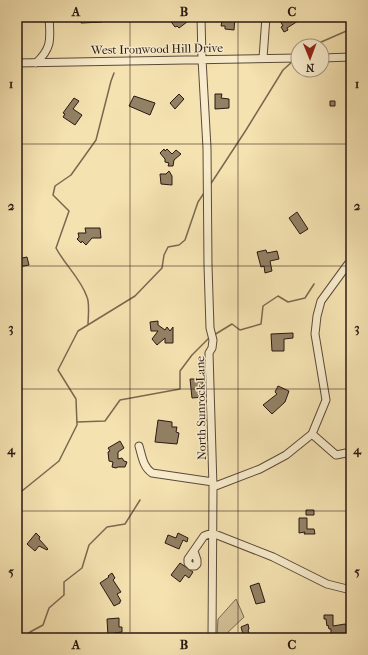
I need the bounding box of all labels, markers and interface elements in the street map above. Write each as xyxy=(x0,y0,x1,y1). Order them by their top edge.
text: A xyxy=(71,4,81,19)
text: B xyxy=(180,4,189,19)
text: C xyxy=(288,4,297,19)
north arrow xyxy=(290,38,330,78)
street label: West Ironwood Hill Drive xyxy=(90,41,223,57)
text: N xyxy=(305,61,314,74)
text: 1 xyxy=(9,76,14,91)
text: 1 xyxy=(355,76,360,91)
text: 2 xyxy=(8,198,15,213)
text: 2 xyxy=(354,198,361,213)
text: 3 xyxy=(8,320,14,336)
text: 3 xyxy=(354,320,360,336)
street label: North Sunrock Lane xyxy=(193,356,209,460)
text: 4 xyxy=(6,442,16,458)
text: 4 xyxy=(352,442,362,458)
text: 5 xyxy=(8,564,14,579)
text: 5 xyxy=(354,564,360,579)
text: A xyxy=(71,637,81,652)
text: B xyxy=(180,637,189,652)
text: C xyxy=(288,637,297,652)

